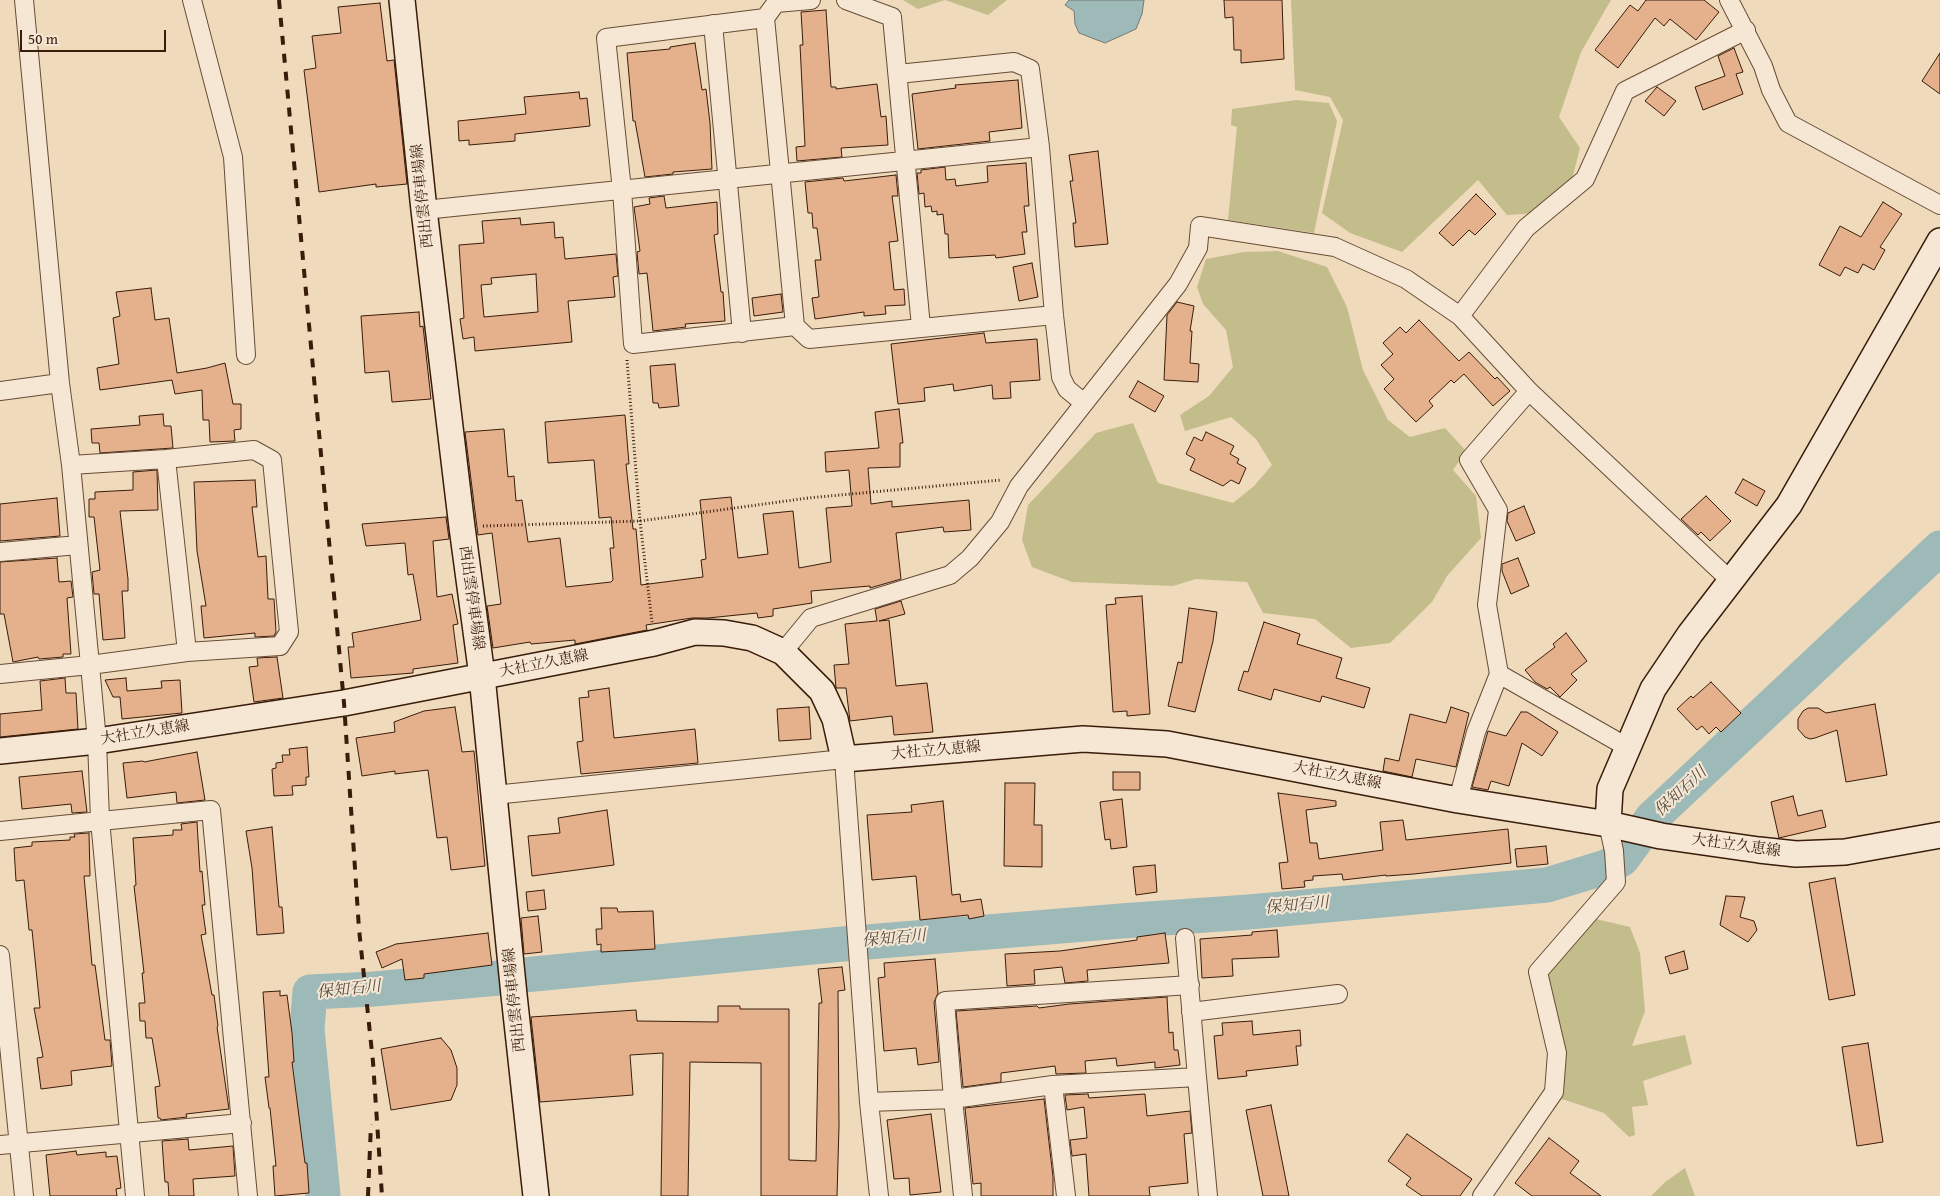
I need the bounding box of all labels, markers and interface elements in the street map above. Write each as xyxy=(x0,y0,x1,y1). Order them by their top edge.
scale bar xyxy=(22,20,169,52)
text: 50 m xyxy=(28,28,58,49)
street label: 西出雲停車場線 xyxy=(409,143,437,249)
street label: 西出雲停車場線 xyxy=(455,545,487,651)
street label: 大社立久恵線 xyxy=(498,647,590,681)
street label: 大社立久恵線 xyxy=(99,717,191,749)
street label: 大社立久恵線 xyxy=(890,738,982,764)
street label: 大社立久恵線 xyxy=(1291,759,1383,793)
water label: 保知石川 xyxy=(1651,763,1711,821)
street label: 大社立久恵線 xyxy=(1690,831,1782,861)
water label: 保知石川 xyxy=(1264,894,1330,918)
water label: 保知石川 xyxy=(861,927,927,951)
street label: 西出雲停車場線 xyxy=(501,947,529,1053)
water label: 保知石川 xyxy=(316,977,382,1003)

